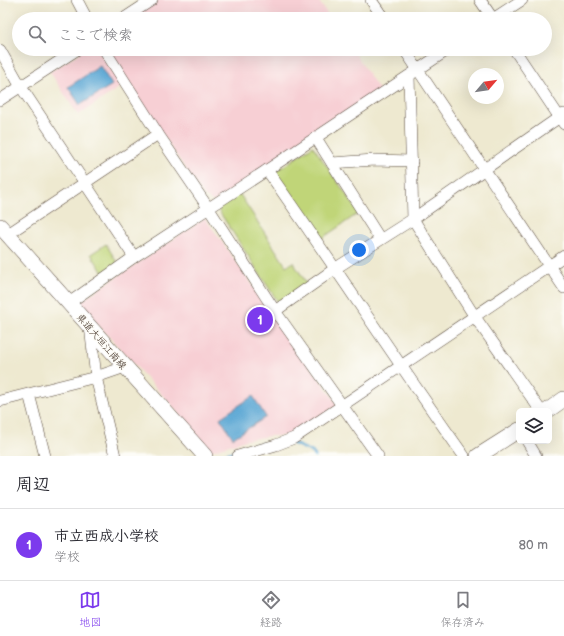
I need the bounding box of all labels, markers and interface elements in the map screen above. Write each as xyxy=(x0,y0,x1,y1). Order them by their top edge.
search box xyxy=(12,12,552,56)
icon: search xyxy=(26,23,48,45)
text: ここで検索 xyxy=(58,26,133,45)
north arrow xyxy=(468,68,504,104)
your location xyxy=(349,240,369,260)
pin: 1 xyxy=(247,305,273,335)
street label: 県道大垣江南線 xyxy=(74,311,129,372)
map controls xyxy=(516,408,552,444)
button: layers xyxy=(516,408,552,444)
text: 周辺 xyxy=(16,475,50,495)
text: 市立西成小学校 xyxy=(54,527,159,546)
text: 1 xyxy=(26,537,32,553)
text: 80 m xyxy=(519,537,548,553)
text: 学校 xyxy=(54,549,80,565)
tab: 地図 xyxy=(79,589,101,629)
tab: 経路 xyxy=(260,589,282,629)
tab: 保存済み xyxy=(441,589,485,629)

